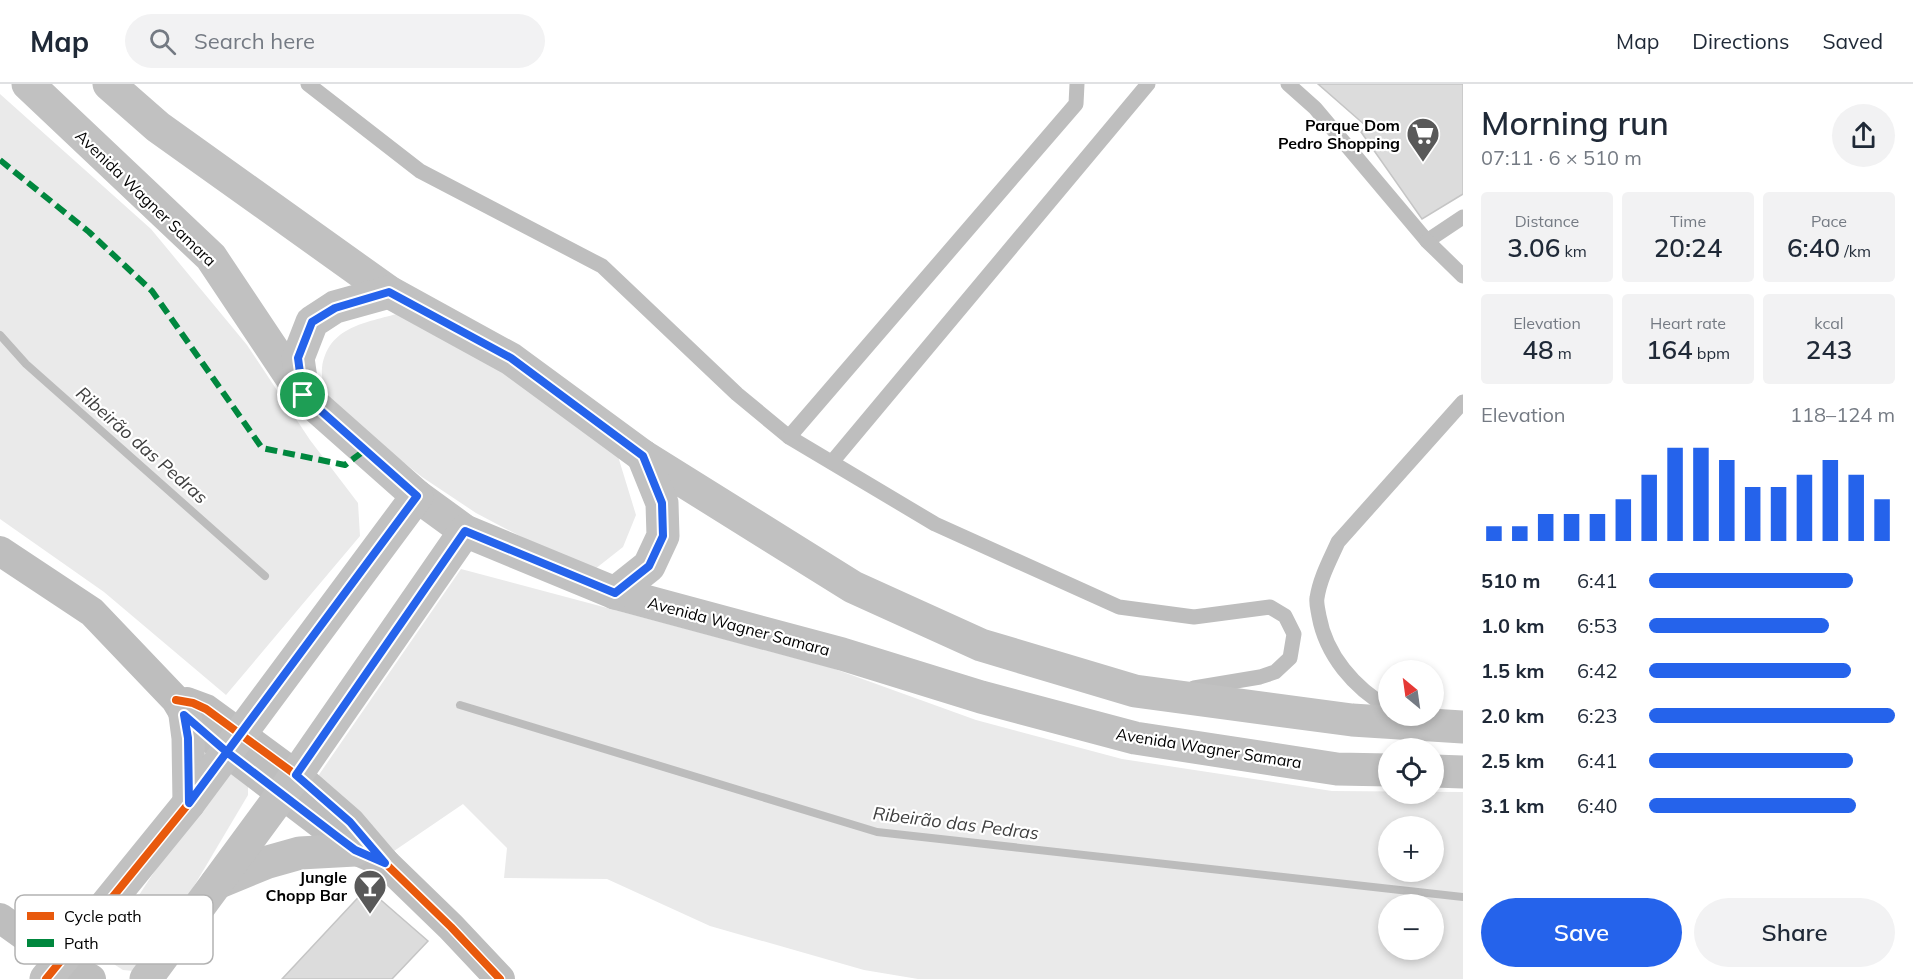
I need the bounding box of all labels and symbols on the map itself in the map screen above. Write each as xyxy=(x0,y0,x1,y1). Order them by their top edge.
place label: Parque Dom Pedro Shopping xyxy=(1278,115,1400,153)
supermarket icon: Parque Dom Pedro Shopping xyxy=(1405,116,1441,163)
street label: Avenida Wagner Samara xyxy=(72,126,220,270)
pin xyxy=(277,369,328,420)
water label: Ribeirão das Pedras xyxy=(71,381,213,509)
street label: Avenida Wagner Samara xyxy=(646,592,832,660)
north arrow xyxy=(1378,660,1444,726)
street label: Avenida Wagner Samara xyxy=(1115,723,1303,773)
water label: Ribeirão das Pedras xyxy=(872,801,1040,845)
place label: Jungle Chopp Bar xyxy=(265,867,348,905)
bar icon: Jungle Chopp Bar xyxy=(352,868,388,915)
legend xyxy=(15,895,213,964)
text: Cycle path xyxy=(64,906,142,926)
text: Path xyxy=(64,933,99,953)

